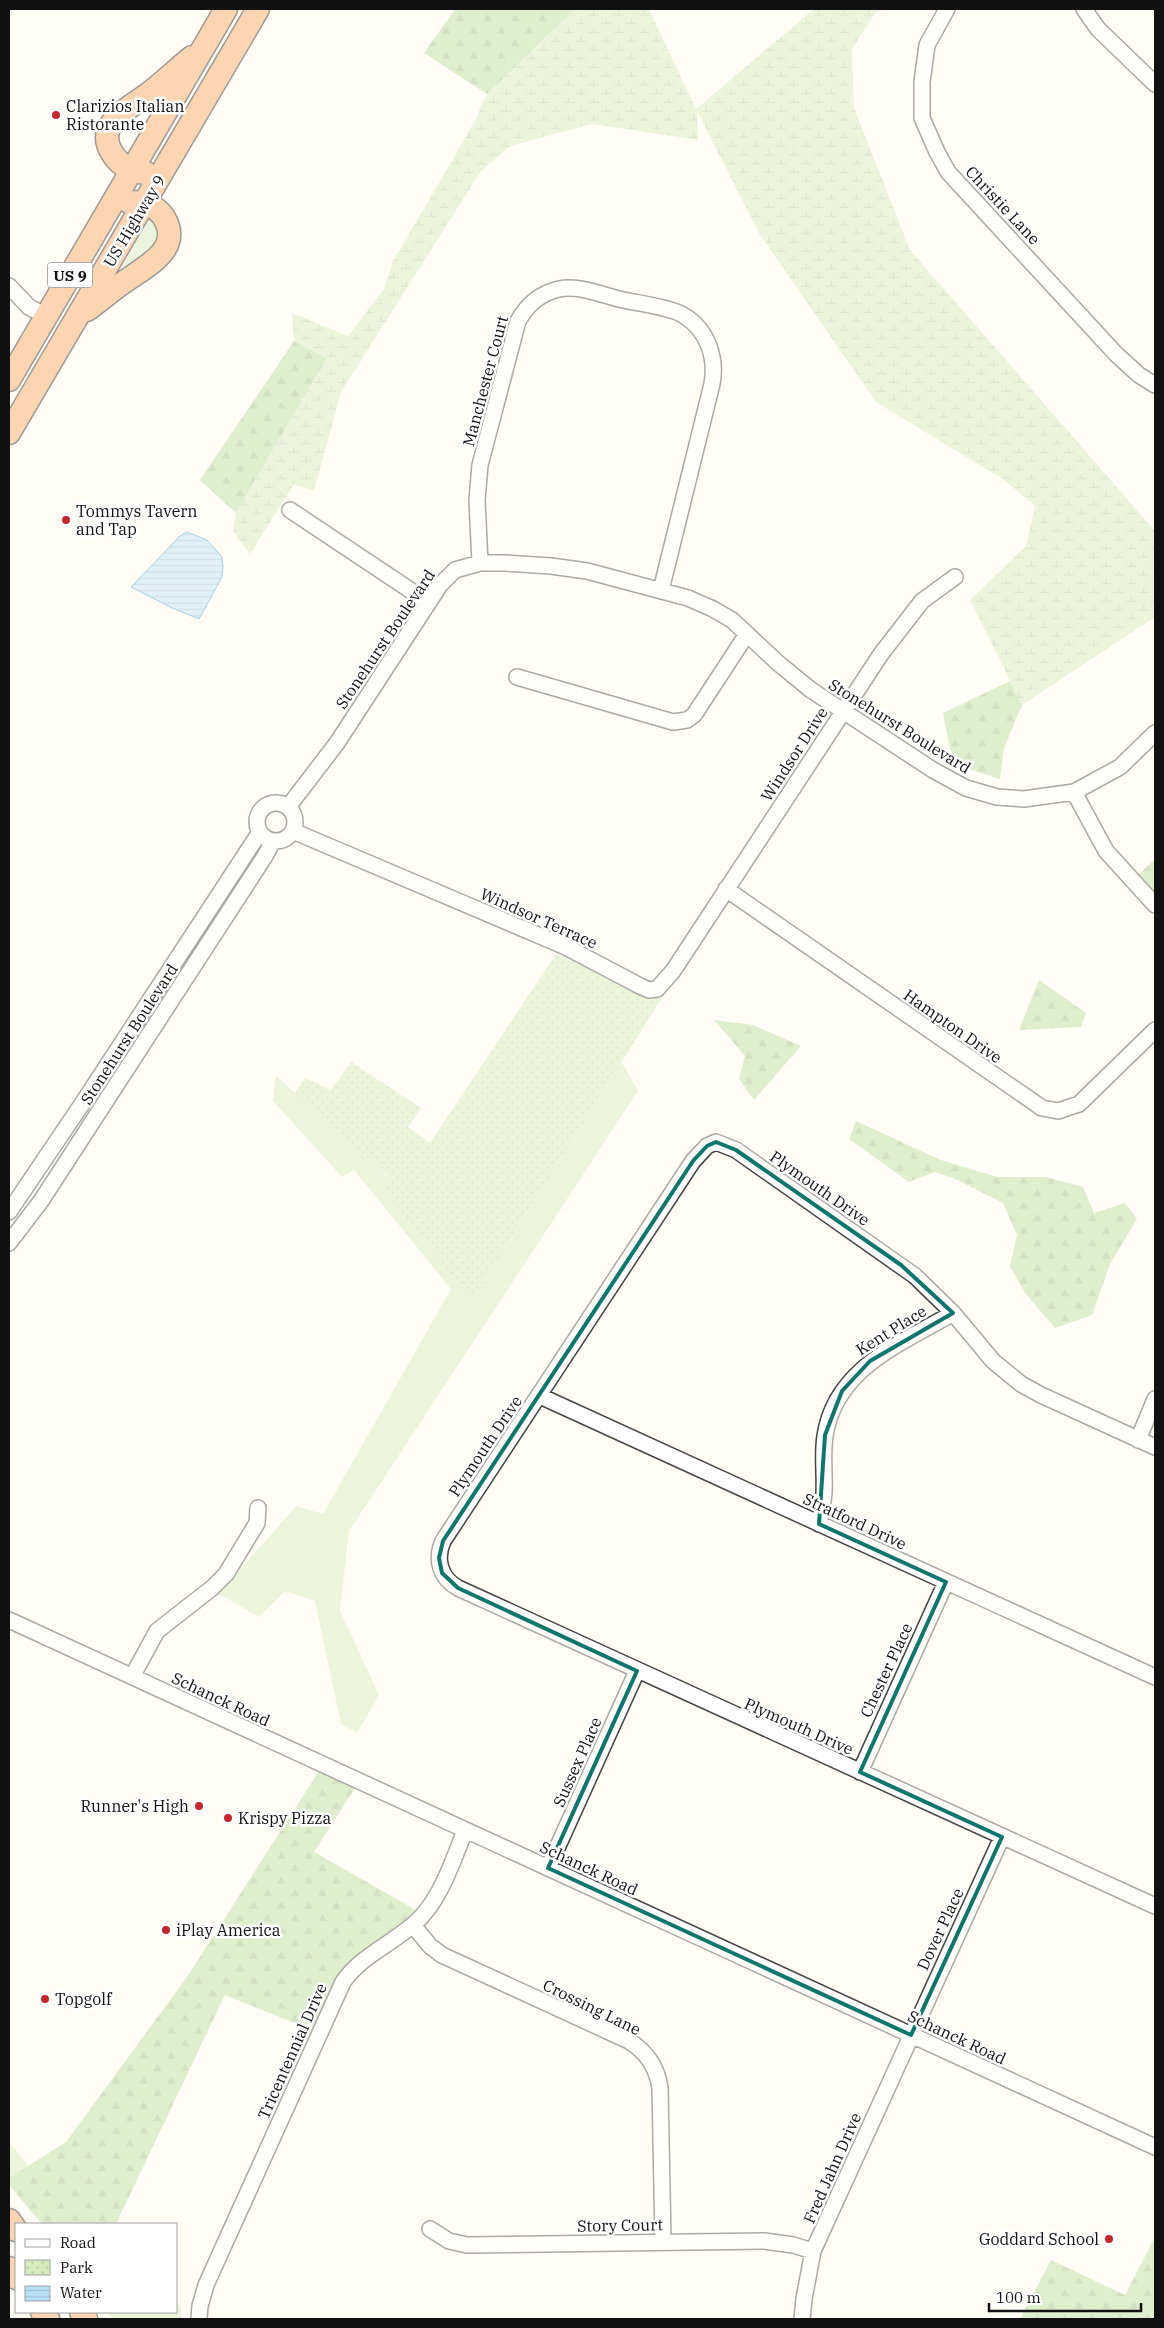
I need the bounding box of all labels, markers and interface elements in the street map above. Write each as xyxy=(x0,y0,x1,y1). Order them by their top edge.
place label: Clarizios Italian Ristorante xyxy=(66,96,184,134)
marker: Clarizios Italian Ristorante xyxy=(50,109,62,121)
street label: Christie Lane xyxy=(962,162,1044,248)
street label: US Highway 9 xyxy=(99,171,169,271)
road number: US 9 xyxy=(48,262,92,288)
street label: Manchester Court xyxy=(458,313,512,449)
place label: Tommys Tavern and Tap xyxy=(76,501,198,539)
marker: Tommys Tavern and Tap xyxy=(60,514,72,526)
street label: Stonehurst Boulevard xyxy=(331,565,439,713)
street label: Stonehurst Boulevard xyxy=(825,674,975,778)
street label: Windsor Drive xyxy=(756,703,832,805)
street label: Windsor Terrace xyxy=(477,883,601,953)
street label: Stonehurst Boulevard xyxy=(76,960,182,1108)
street label: Hampton Drive xyxy=(900,985,1006,1067)
street label: Plymouth Drive xyxy=(766,1146,874,1230)
street label: Kent Place xyxy=(852,1301,930,1359)
street label: Plymouth Drive xyxy=(444,1392,526,1500)
street label: Stratford Drive xyxy=(800,1488,910,1554)
street label: Chester Place xyxy=(855,1620,917,1720)
street label: Schanck Road xyxy=(169,1668,274,1731)
street label: Plymouth Drive xyxy=(741,1693,857,1759)
street label: Sussex Place xyxy=(548,1714,606,1810)
place label: Runner's High xyxy=(80,1796,189,1816)
marker: Runner's High xyxy=(193,1800,205,1812)
place label: Krispy Pizza xyxy=(238,1808,331,1828)
marker: Krispy Pizza xyxy=(222,1812,234,1824)
street label: Schanck Road xyxy=(537,1837,642,1900)
street label: Dover Place xyxy=(912,1885,968,1973)
place label: iPlay America xyxy=(176,1920,281,1940)
marker: iPlay America xyxy=(160,1924,172,1936)
street label: Crossing Lane xyxy=(540,1975,644,2039)
street label: Tricentennial Drive xyxy=(253,1980,331,2122)
place label: Topgolf xyxy=(55,1989,113,2009)
marker: Topgolf xyxy=(39,1993,51,2005)
street label: Schanck Road xyxy=(905,2006,1010,2069)
street label: Fred Jahn Drive xyxy=(799,2110,865,2226)
street label: Story Court xyxy=(577,2214,663,2236)
legend xyxy=(15,2223,178,2313)
place label: Goddard School xyxy=(979,2229,1099,2249)
text: Road xyxy=(60,2233,96,2252)
marker: Goddard School xyxy=(1103,2233,1115,2245)
text: Park xyxy=(60,2258,93,2277)
scale bar xyxy=(989,2280,1142,2312)
text: Water xyxy=(60,2283,102,2302)
text: 100 m xyxy=(996,2288,1041,2307)

